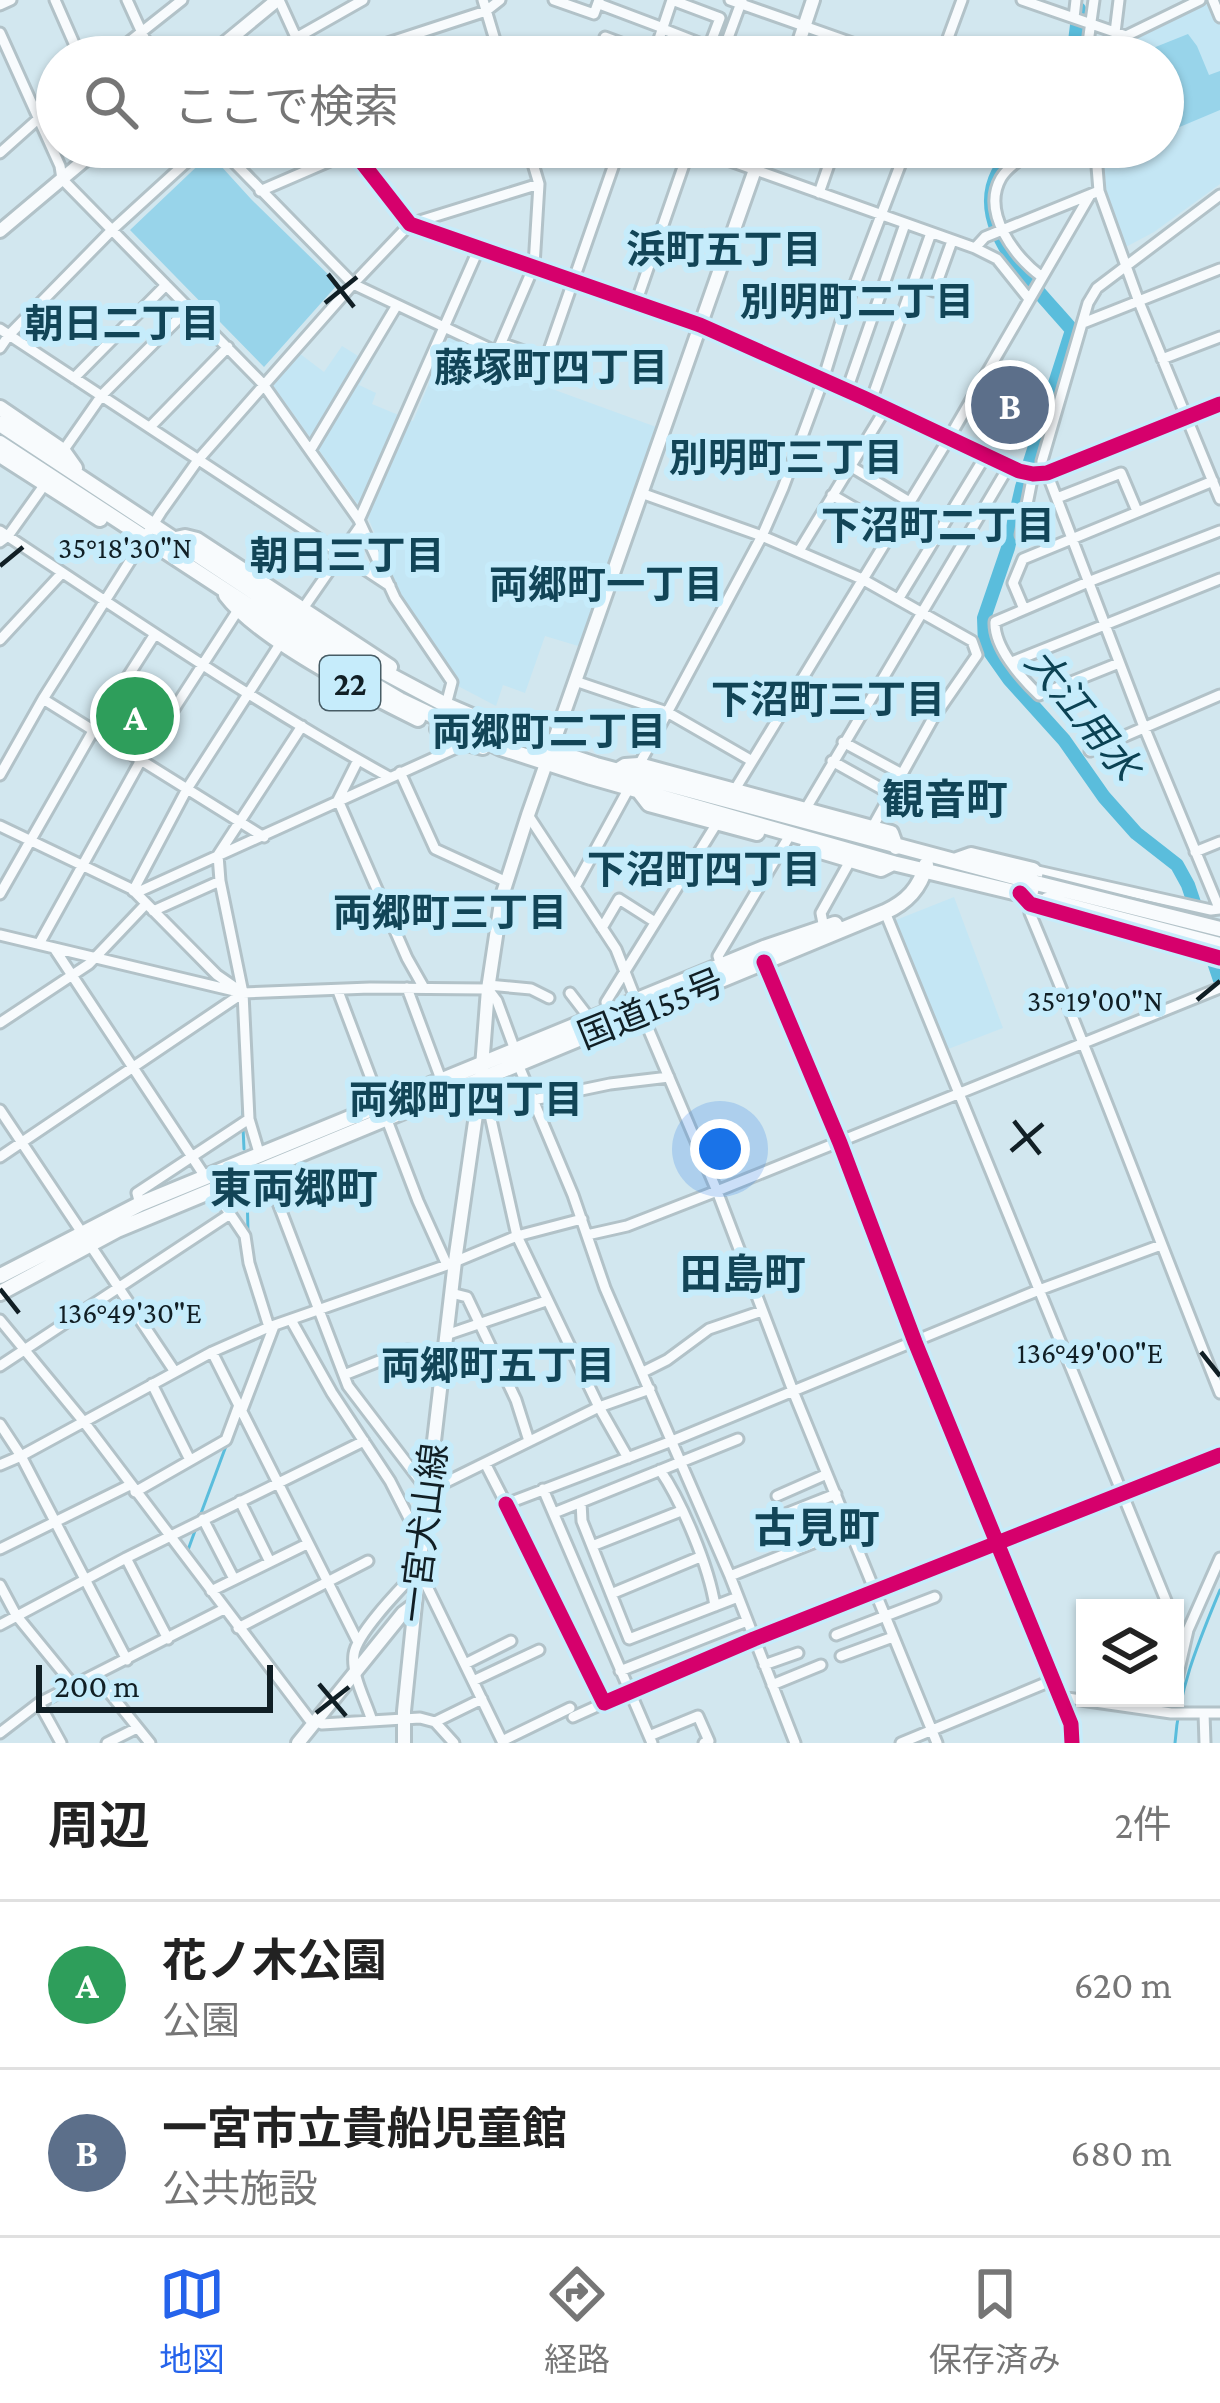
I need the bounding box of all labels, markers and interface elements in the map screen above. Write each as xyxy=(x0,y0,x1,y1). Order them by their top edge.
search box xyxy=(36,36,1184,168)
icon: search xyxy=(78,69,144,135)
text: ここで検索 xyxy=(174,82,399,132)
district label: 浜町五丁目 xyxy=(626,228,822,271)
district label: 別明町二丁目 xyxy=(740,280,974,323)
district label: 朝日二丁目 xyxy=(24,302,220,345)
district label: 藤塚町四丁目 xyxy=(434,346,668,389)
pin: B xyxy=(971,360,1049,450)
district label: 別明町三丁目 xyxy=(669,436,903,479)
district label: 下沼町二丁目 xyxy=(821,504,1055,547)
text: 35°18'30"N xyxy=(58,531,192,564)
district label: 朝日三丁目 xyxy=(249,534,445,577)
district label: 両郷町一丁目 xyxy=(489,563,723,606)
water label: 大江用水 xyxy=(1017,640,1151,791)
road number: 22 xyxy=(320,656,380,710)
pin: A xyxy=(96,671,174,761)
district label: 下沼町三丁目 xyxy=(711,678,945,721)
district label: 両郷町二丁目 xyxy=(432,710,666,753)
district label: 観音町 xyxy=(882,776,1008,823)
district label: 下沼町四丁目 xyxy=(587,848,821,891)
district label: 両郷町三丁目 xyxy=(333,891,567,934)
street label: 国道155号 xyxy=(572,962,730,1056)
text: 35°19'00"N xyxy=(1027,984,1163,1017)
district label: 両郷町四丁目 xyxy=(349,1078,583,1121)
your location xyxy=(690,1119,750,1179)
district label: 東両郷町 xyxy=(210,1165,378,1212)
district label: 田島町 xyxy=(680,1251,806,1298)
text: 136°49'30"E xyxy=(58,1296,202,1329)
text: 136°49'00"E xyxy=(1017,1336,1163,1369)
district label: 両郷町五丁目 xyxy=(381,1344,615,1387)
street label: 一宮犬山線 xyxy=(393,1441,455,1625)
district label: 古見町 xyxy=(754,1505,880,1552)
map controls xyxy=(1076,1599,1184,1707)
button: layers xyxy=(1076,1599,1184,1707)
scale bar xyxy=(36,1659,273,1712)
text: 200 m xyxy=(54,1667,140,1704)
text: 周辺 xyxy=(48,1797,150,1854)
text: 2件 xyxy=(1114,1803,1172,1846)
text: 花ノ木公園 xyxy=(162,1936,387,1986)
text: A xyxy=(75,1963,99,2006)
text: 620 m xyxy=(1074,1963,1172,2006)
text: 公園 xyxy=(162,1999,240,2042)
text: 一宮市立貴船児童館 xyxy=(162,2104,567,2154)
text: B xyxy=(76,2131,98,2174)
text: 680 m xyxy=(1071,2131,1172,2174)
text: 公共施設 xyxy=(162,2167,318,2210)
tab: 地図 xyxy=(159,2261,225,2381)
tab: 経路 xyxy=(544,2261,610,2381)
tab: 保存済み xyxy=(929,2261,1061,2381)

